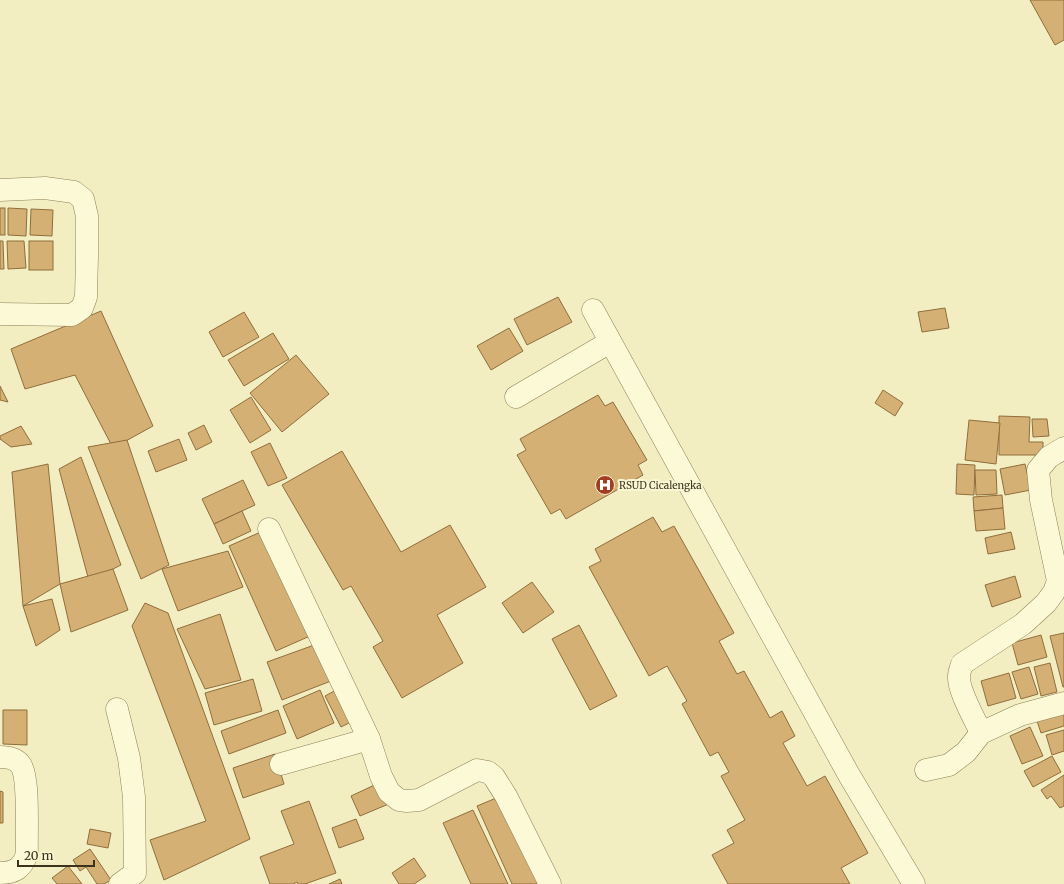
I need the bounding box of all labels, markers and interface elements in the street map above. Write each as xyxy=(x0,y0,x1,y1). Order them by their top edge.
hospital icon: RSUD Cicalengka xyxy=(594,474,616,496)
place label: RSUD Cicalengka xyxy=(619,479,702,492)
scale bar xyxy=(18,842,94,868)
text: 20 m xyxy=(24,848,53,863)

